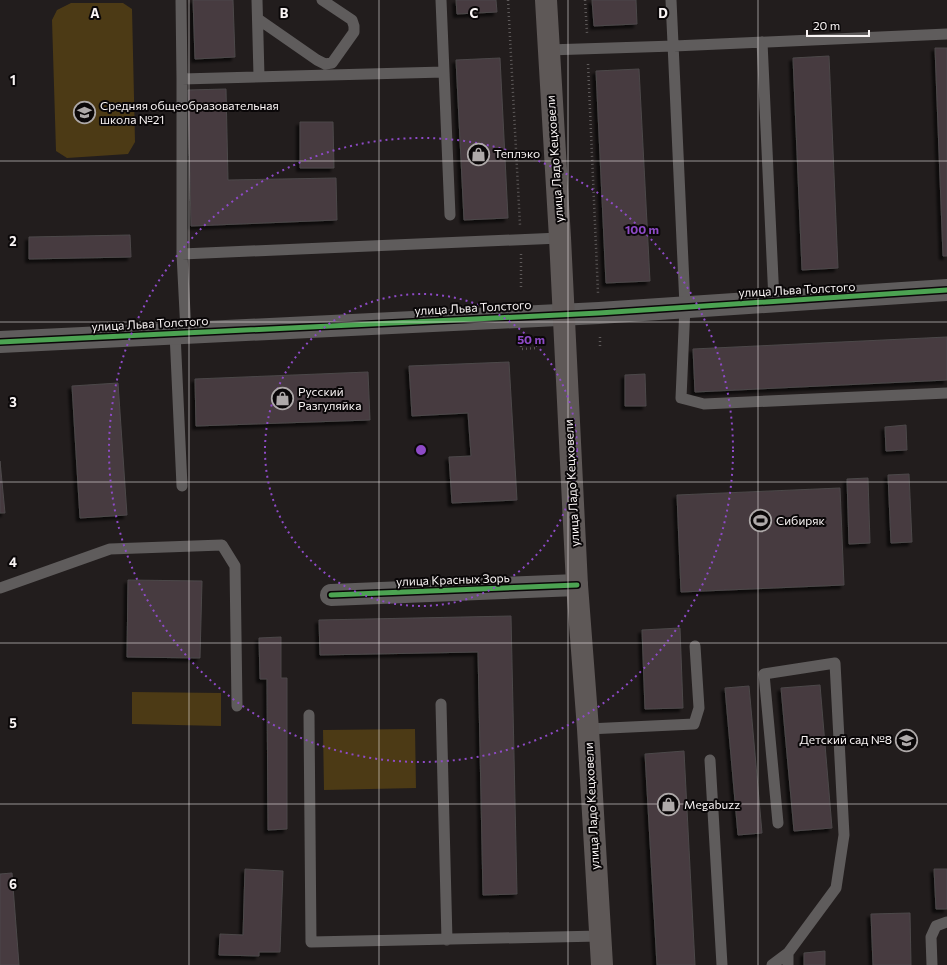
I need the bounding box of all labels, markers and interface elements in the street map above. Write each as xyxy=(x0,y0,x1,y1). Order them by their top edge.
text: A xyxy=(90,5,100,21)
text: B xyxy=(280,5,289,21)
text: C xyxy=(470,5,479,21)
text: D xyxy=(658,5,668,21)
scale bar xyxy=(807,12,869,38)
text: 20 m xyxy=(813,18,840,32)
text: 1 xyxy=(10,72,16,88)
street label: улица Ладо Кецховели xyxy=(543,95,565,223)
place label: Средняя общеобразовательная школа №21 xyxy=(100,98,279,126)
school or university icon: Средняя общеобразовательная школа №21 xyxy=(71,100,97,126)
shop icon: Теплэко xyxy=(465,141,491,167)
place label: Теплэко xyxy=(494,146,540,160)
text: 100 m xyxy=(625,222,659,236)
text: 2 xyxy=(9,233,17,249)
street label: улица Льва Толстого xyxy=(738,279,856,299)
street label: улица Льва Толстого xyxy=(414,297,532,317)
street label: улица Льва Толстого xyxy=(91,313,209,333)
text: 50 m xyxy=(517,332,545,346)
place label: Русский Разгуляйка xyxy=(298,384,361,412)
shop icon: Русский Разгуляйка xyxy=(270,386,296,412)
text: 3 xyxy=(9,394,17,410)
street label: улица Ладо Кецховели xyxy=(561,419,581,547)
centre of rings xyxy=(414,443,428,457)
sports icon: Сибиряк xyxy=(747,508,773,534)
place label: Сибиряк xyxy=(776,513,826,527)
text: 4 xyxy=(9,554,17,570)
street label: улица Красных Зорь xyxy=(396,570,510,588)
text: 5 xyxy=(9,715,17,731)
school or university icon: Детский сад №8 xyxy=(894,727,920,753)
place label: Детский сад №8 xyxy=(799,732,892,746)
street label: улица Ладо Кецховели xyxy=(581,742,601,870)
shop icon: Megabuzz xyxy=(656,792,682,818)
place label: Megabuzz xyxy=(684,797,740,811)
text: 6 xyxy=(9,876,17,892)

